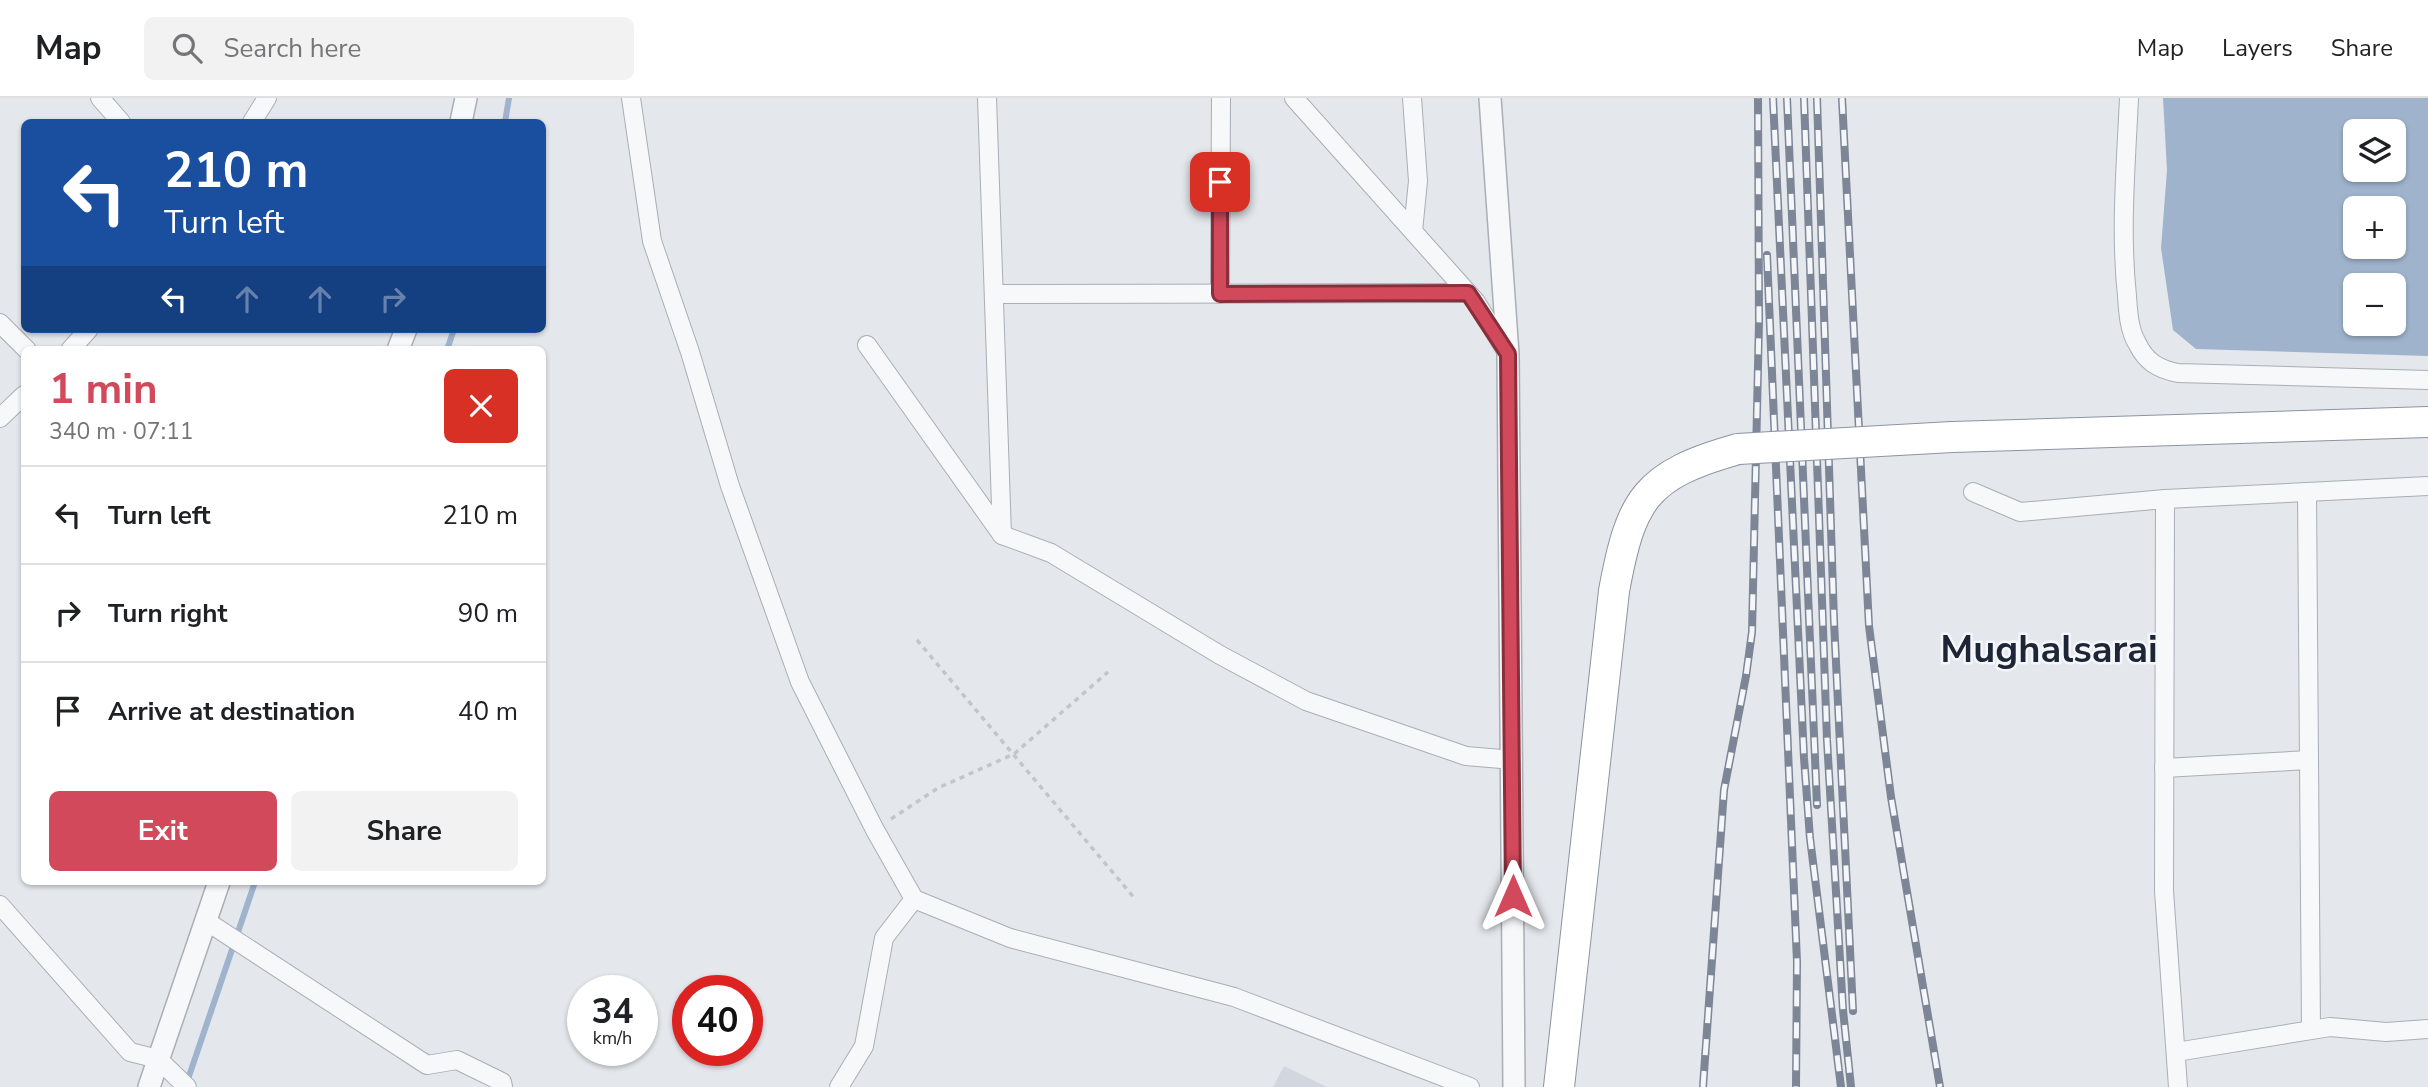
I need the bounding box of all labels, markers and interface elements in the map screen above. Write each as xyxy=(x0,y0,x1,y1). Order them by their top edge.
search box xyxy=(144,17,634,80)
text: Map xyxy=(35,26,102,71)
icon: search xyxy=(168,29,206,67)
text: Search here xyxy=(224,31,361,66)
text: Map xyxy=(2137,32,2184,64)
text: Layers xyxy=(2222,32,2293,64)
text: Share xyxy=(2331,32,2393,64)
map controls xyxy=(2343,119,2406,336)
button: layers xyxy=(2343,119,2406,182)
text: 210 m xyxy=(164,137,308,204)
icon: left xyxy=(49,147,140,238)
pin xyxy=(1190,152,1250,212)
icon: arrive xyxy=(1201,163,1239,201)
button: + xyxy=(2343,196,2406,259)
text: Turn left xyxy=(164,201,284,244)
button: − xyxy=(2343,273,2406,336)
icon: left xyxy=(155,280,193,318)
icon: ahead xyxy=(228,280,266,318)
icon: ahead xyxy=(301,280,339,318)
icon: right xyxy=(374,280,412,318)
text: 1 min xyxy=(49,361,158,418)
button: close xyxy=(444,369,518,443)
text: 340 m · 07:11 xyxy=(49,416,194,447)
icon: left xyxy=(49,496,87,534)
text: Turn left xyxy=(108,498,211,533)
text: 210 m xyxy=(442,498,518,533)
icon: right xyxy=(49,594,87,632)
text: Turn right xyxy=(108,596,227,631)
text: 90 m xyxy=(458,596,518,631)
district label: Mughalsarai xyxy=(1940,624,2158,675)
icon: arrive xyxy=(49,692,87,730)
text: Arrive at destination xyxy=(108,694,355,729)
text: 40 m xyxy=(458,694,518,729)
button: Exit xyxy=(49,791,277,871)
button: Share xyxy=(291,791,518,871)
position arrow xyxy=(1476,859,1550,933)
speed limit sign: 40 xyxy=(672,975,763,1066)
text: 34 xyxy=(591,988,634,1035)
text: km/h xyxy=(593,1026,632,1050)

